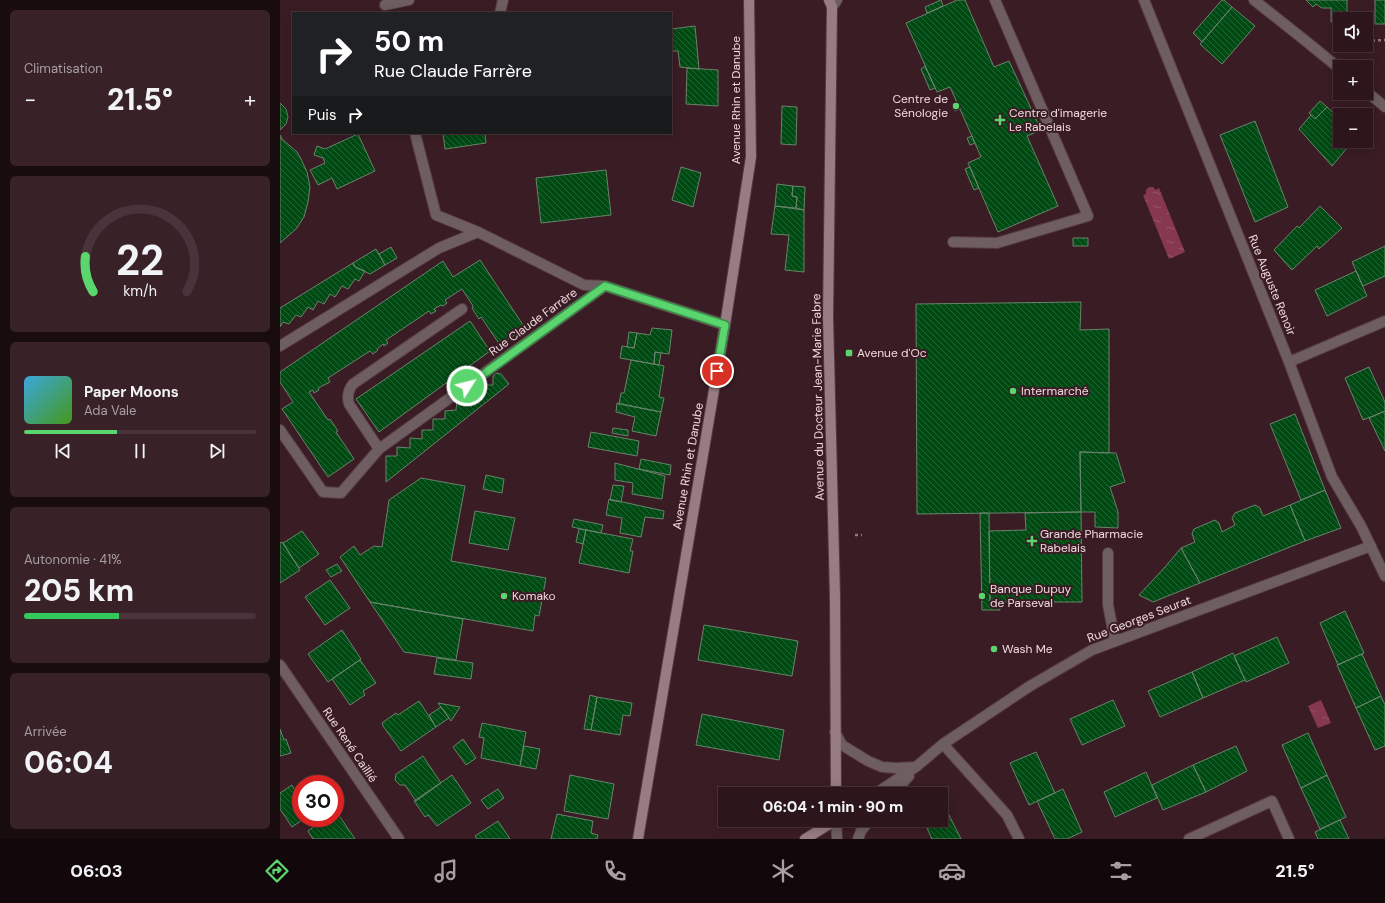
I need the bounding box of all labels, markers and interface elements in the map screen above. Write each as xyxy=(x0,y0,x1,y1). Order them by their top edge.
map controls xyxy=(1333,12,1373,148)
button: sound xyxy=(1333,12,1373,52)
text: 50 m xyxy=(374,23,444,60)
icon: right xyxy=(308,28,360,80)
street label: Avenue Rhin et Danube xyxy=(728,36,744,164)
text: Rue Claude Farrère xyxy=(374,59,532,83)
text: Climatisation xyxy=(24,60,103,77)
button: + xyxy=(1333,60,1373,100)
text: 21.5° xyxy=(107,80,173,119)
text: − xyxy=(24,85,36,114)
text: + xyxy=(244,85,256,114)
place label: Centre de Sénologie xyxy=(892,91,948,121)
marker: Centre de Sénologie xyxy=(951,101,961,111)
icon: right xyxy=(344,104,366,126)
text: Puis xyxy=(308,105,336,125)
place label: Centre d'imagerie Le Rabelais xyxy=(1009,105,1107,135)
button: − xyxy=(1333,108,1373,148)
marker: Centre d'imagerie Le Rabelais xyxy=(994,114,1006,126)
street label: Rue Auguste Renoir xyxy=(1244,232,1300,338)
text: 22 xyxy=(116,233,164,287)
text: km/h xyxy=(123,281,157,299)
street label: Rue Claude Farrère xyxy=(486,284,580,359)
street label: Avenue du Docteur Jean-Marie Fabre xyxy=(808,293,828,501)
place label: Avenue d'Oc xyxy=(857,345,927,361)
marker: Avenue d'Oc xyxy=(844,348,854,358)
pin xyxy=(700,354,734,388)
icon: arrive xyxy=(706,360,728,382)
position arrow xyxy=(446,365,488,407)
text: Paper Moons xyxy=(84,382,179,402)
place label: Intermarché xyxy=(1021,383,1089,399)
marker: Intermarché xyxy=(1008,386,1018,396)
street label: Avenue Rhin et Danube xyxy=(669,401,707,531)
text: Ada Vale xyxy=(84,402,136,419)
icon: previous xyxy=(52,440,74,462)
icon: pause xyxy=(129,440,151,462)
icon: next xyxy=(206,440,228,462)
place label: Grande Pharmacie Rabelais xyxy=(1040,526,1143,556)
marker: Grande Pharmacie Rabelais xyxy=(1027,536,1037,546)
text: Autonomie · 41% xyxy=(24,551,121,568)
text: 205 km xyxy=(24,571,134,610)
place label: Banque Dupuy de Parseval xyxy=(990,581,1072,611)
place label: Komako xyxy=(512,588,556,604)
marker: Komako xyxy=(499,591,509,601)
marker: Banque Dupuy de Parseval xyxy=(977,591,987,601)
street label: Rue Georges Seurat xyxy=(1085,592,1193,646)
place label: Wash Me xyxy=(1002,641,1053,657)
marker: Wash Me xyxy=(989,644,999,654)
street label: Rue René Caillié xyxy=(319,704,381,786)
text: Arrivée xyxy=(24,723,67,740)
text: 06:04 xyxy=(24,743,113,782)
speed limit sign: 30 xyxy=(292,775,344,827)
text: 06:04 · 1 min · 90 m xyxy=(763,797,903,817)
icon: directions xyxy=(263,857,291,885)
icon: music xyxy=(432,857,460,885)
icon: phone xyxy=(601,857,629,885)
icon: climate xyxy=(769,857,797,885)
icon: car xyxy=(938,857,966,885)
icon: filters xyxy=(1107,857,1135,885)
text: 06:03 xyxy=(70,859,123,883)
text: 21.5° xyxy=(1275,859,1315,883)

